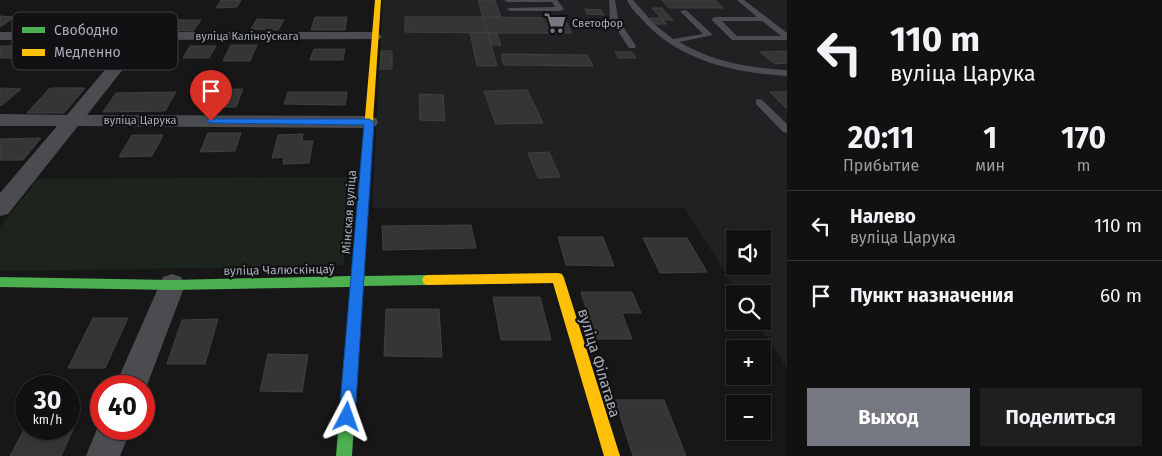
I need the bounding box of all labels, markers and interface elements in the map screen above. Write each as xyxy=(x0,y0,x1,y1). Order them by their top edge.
supermarket icon: Светофор xyxy=(542,10,568,36)
legend xyxy=(12,12,178,70)
place label: Светофор xyxy=(572,17,623,30)
text: 110 m xyxy=(890,18,980,60)
icon: left xyxy=(807,20,872,85)
text: Свободно xyxy=(54,22,118,39)
street label: вуліца Каліноўскага xyxy=(195,30,299,43)
text: Медленно xyxy=(54,44,121,61)
text: вуліца Царука xyxy=(890,60,1036,87)
pin xyxy=(190,70,232,121)
icon: arrive xyxy=(197,77,225,105)
street label: вуліца Царука xyxy=(104,114,176,127)
text: 20:11 xyxy=(848,120,914,156)
text: 1 xyxy=(983,120,997,156)
text: 170 xyxy=(1061,120,1106,156)
text: Прибытие xyxy=(843,156,919,175)
text: мин xyxy=(975,156,1005,175)
text: m xyxy=(1077,156,1090,175)
street label: Мінская вуліца xyxy=(339,170,359,254)
text: Налево xyxy=(850,205,916,228)
icon: left xyxy=(807,212,835,240)
text: 110 m xyxy=(1094,214,1142,237)
text: вуліца Царука xyxy=(850,228,956,247)
map controls xyxy=(726,230,771,440)
button: sound xyxy=(726,230,771,275)
street label: вуліца Чалюскінцаў xyxy=(223,262,335,278)
icon: arrive xyxy=(807,282,835,310)
text: Пункт назначения xyxy=(850,284,1014,307)
text: 60 m xyxy=(1100,284,1142,307)
button: search xyxy=(726,285,771,330)
street label: вуліца Філатава xyxy=(574,306,624,420)
button: + xyxy=(726,340,771,385)
speed limit sign: 40 xyxy=(90,375,155,440)
text: 30 xyxy=(34,386,61,416)
button: Выход xyxy=(807,388,970,446)
button: Поделиться xyxy=(980,388,1142,446)
position arrow xyxy=(320,390,372,442)
button: − xyxy=(726,395,771,440)
text: km/h xyxy=(33,413,62,427)

